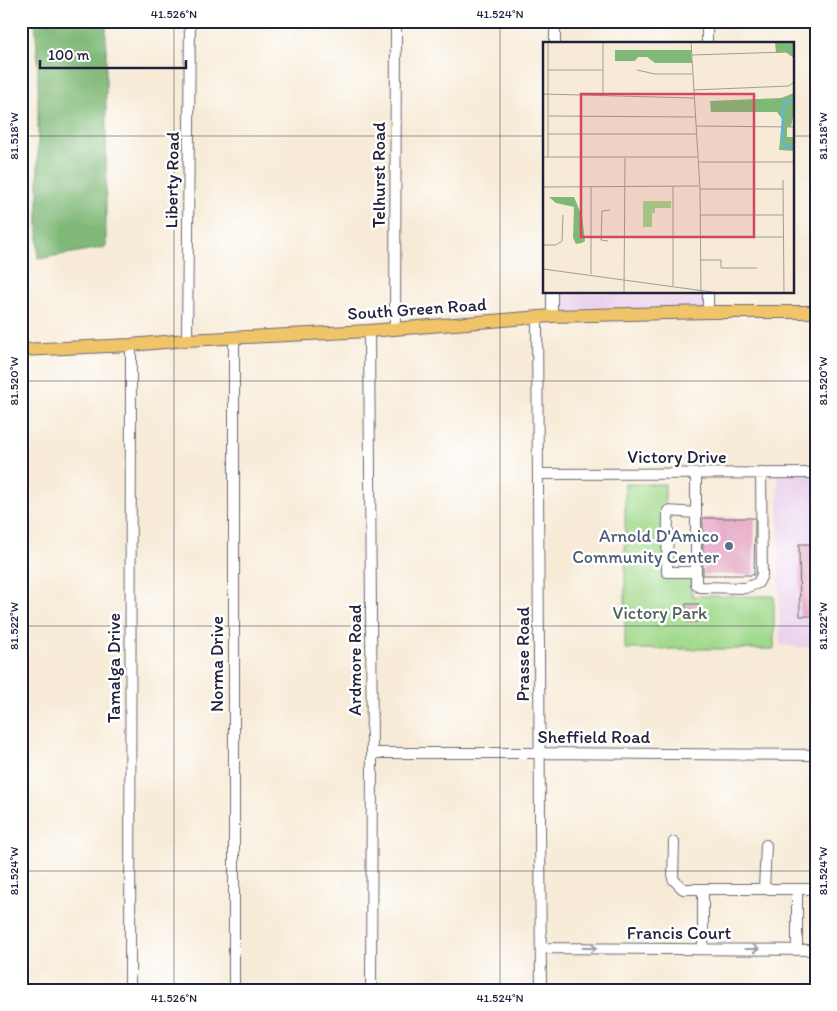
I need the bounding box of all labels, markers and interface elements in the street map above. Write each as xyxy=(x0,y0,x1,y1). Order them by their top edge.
text: 41.526°N xyxy=(151,7,197,21)
text: 41.524°N xyxy=(476,7,524,21)
scale bar xyxy=(40,38,186,70)
inset map xyxy=(543,42,794,294)
text: 100 m xyxy=(48,46,90,64)
text: 81.518°W xyxy=(7,112,21,160)
text: 81.518°W xyxy=(816,112,830,160)
street label: Telhurst Road xyxy=(368,122,390,228)
street label: Liberty Road xyxy=(160,131,184,229)
street label: South Green Road xyxy=(347,293,488,325)
text: 81.520°W xyxy=(7,357,21,405)
text: 81.520°W xyxy=(816,357,830,405)
street label: Victory Drive xyxy=(627,446,727,468)
place label: Arnold D'Amico Community Center xyxy=(572,525,719,568)
marker: Arnold D'Amico Community Center xyxy=(723,540,735,552)
text: 81.522°W xyxy=(7,602,21,650)
park label: Victory Park xyxy=(613,602,708,624)
text: 81.522°W xyxy=(816,602,830,650)
street label: Ardmore Road xyxy=(344,604,366,716)
street label: Prasse Road xyxy=(512,607,534,701)
street label: Tamalga Drive xyxy=(103,613,125,723)
street label: Norma Drive xyxy=(206,616,228,712)
street label: Sheffield Road xyxy=(538,726,651,748)
text: 81.524°W xyxy=(7,847,21,895)
text: 81.524°W xyxy=(816,847,830,895)
street label: Francis Court xyxy=(627,922,731,944)
one-way arrow xyxy=(582,943,598,953)
one-way arrow xyxy=(744,944,760,954)
text: 41.526°N xyxy=(151,991,197,1005)
text: 41.524°N xyxy=(476,991,524,1005)

